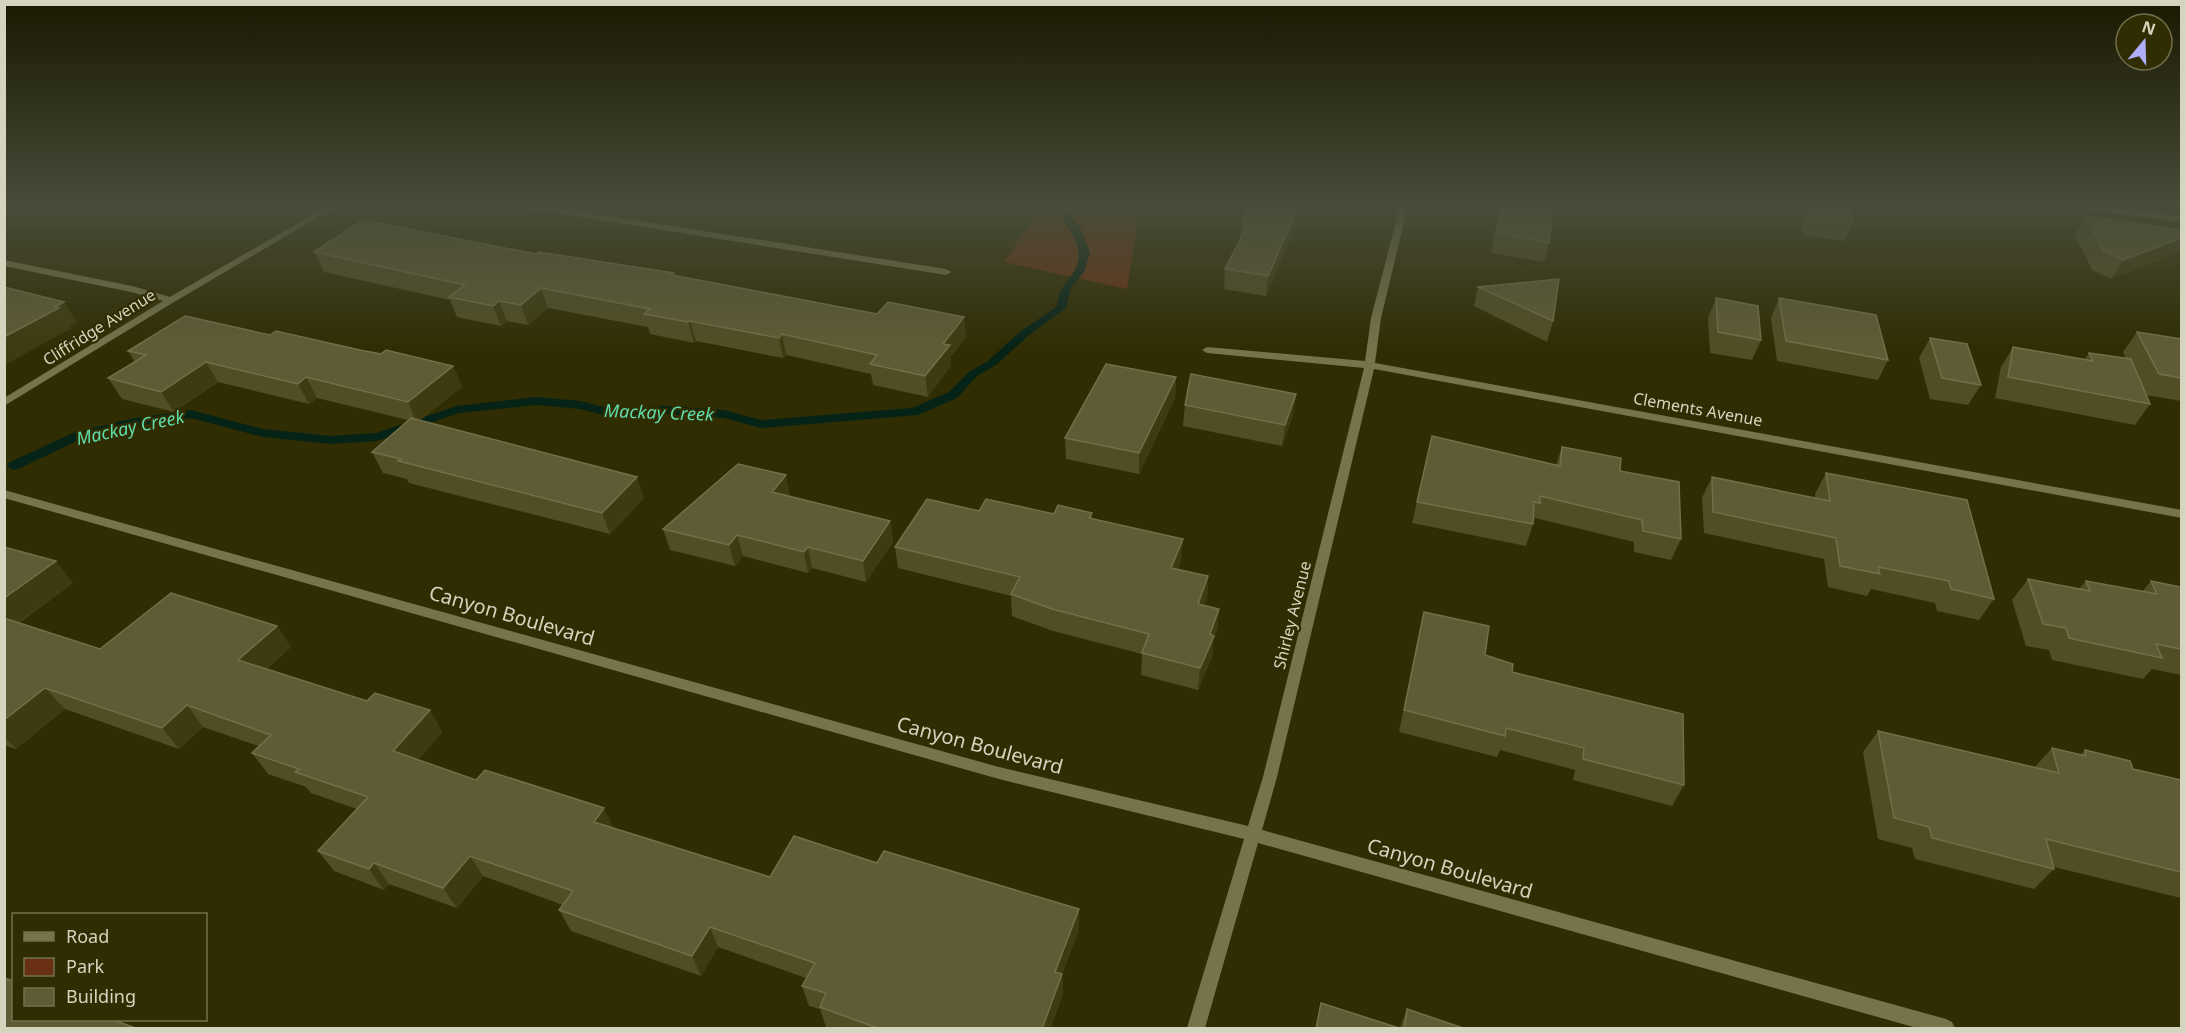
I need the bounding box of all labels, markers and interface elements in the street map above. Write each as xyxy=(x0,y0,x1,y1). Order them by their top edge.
north arrow xyxy=(2114,12,2174,72)
text: N xyxy=(2139,15,2159,40)
street label: Cliffridge Avenue xyxy=(38,283,160,371)
street label: Clements Avenue xyxy=(1632,387,1764,431)
water label: Mackay Creek xyxy=(604,398,715,426)
water label: Mackay Creek xyxy=(74,404,187,450)
street label: Shirley Avenue xyxy=(1268,559,1316,671)
street label: Canyon Boulevard xyxy=(426,578,598,652)
street label: Canyon Boulevard xyxy=(894,710,1066,780)
street label: Canyon Boulevard xyxy=(1364,831,1536,905)
legend xyxy=(12,913,207,1021)
text: Road xyxy=(66,924,109,948)
text: Park xyxy=(66,954,104,978)
text: Building xyxy=(66,984,136,1008)

